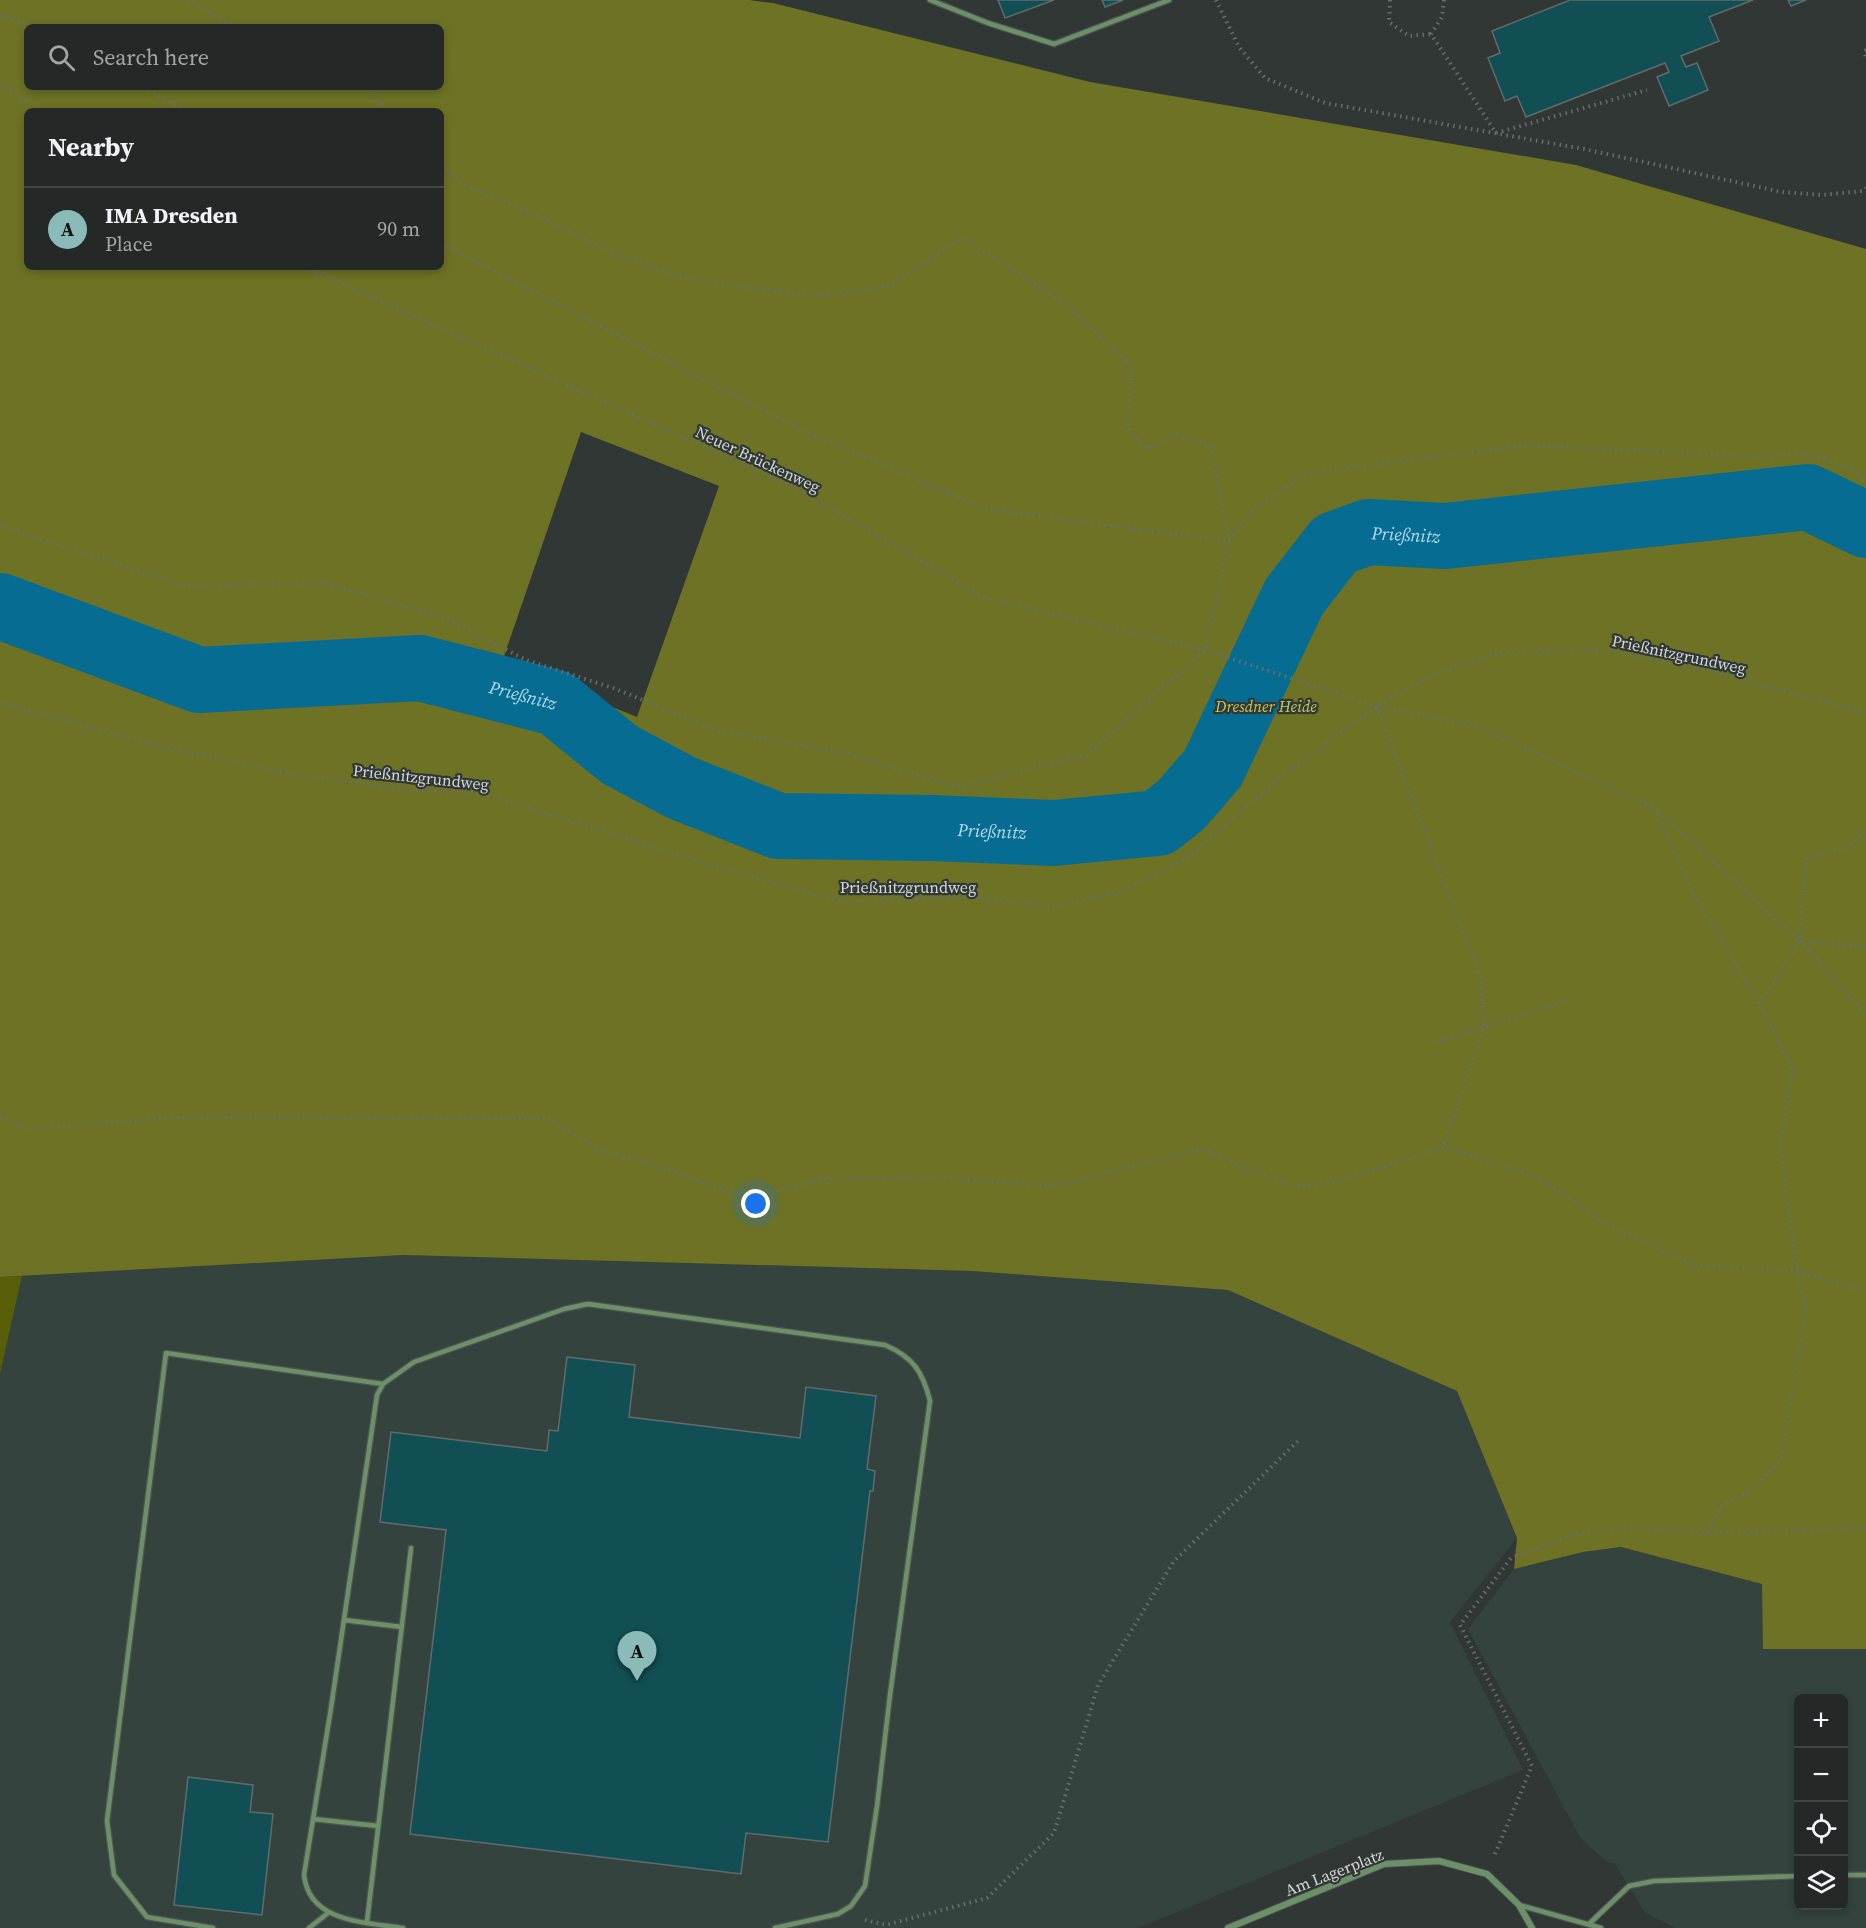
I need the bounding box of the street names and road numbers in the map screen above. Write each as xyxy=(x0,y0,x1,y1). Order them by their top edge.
street label: Neuer Brückenweg xyxy=(692,420,824,498)
street label: Prießnitzgrundweg xyxy=(1610,629,1748,679)
street label: Prießnitzgrundweg xyxy=(352,759,490,795)
street label: Prießnitzgrundweg xyxy=(840,876,976,898)
street label: Am Lagerplatz xyxy=(1282,1843,1386,1901)

